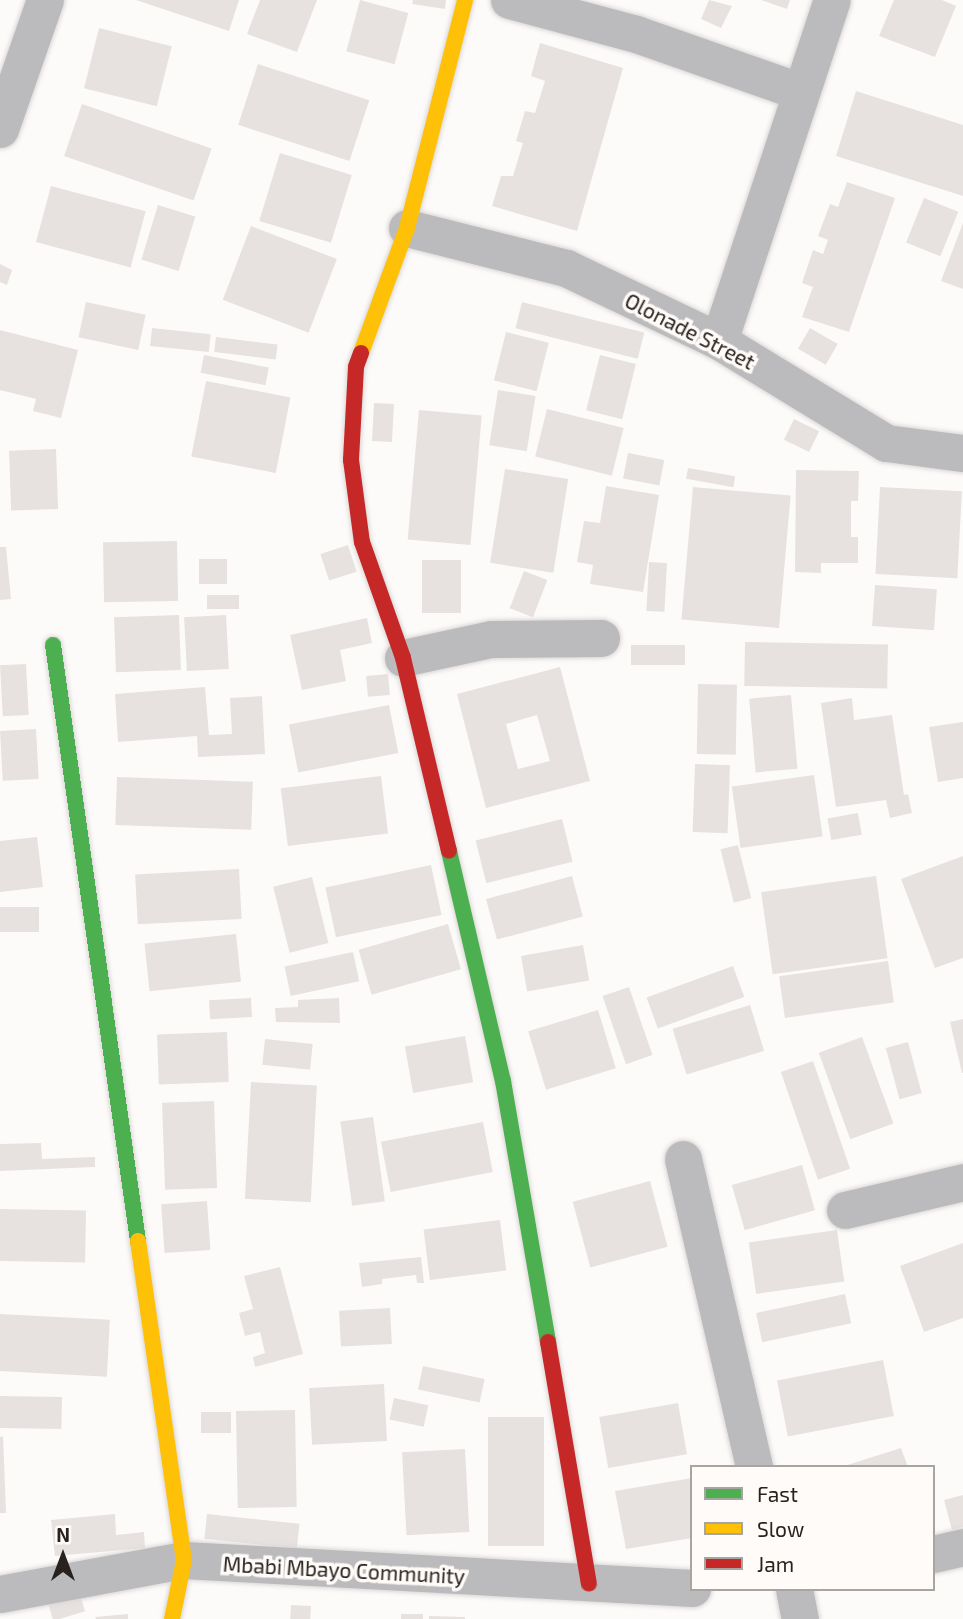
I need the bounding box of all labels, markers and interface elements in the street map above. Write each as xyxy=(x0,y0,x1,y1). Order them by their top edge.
street label: Olonade Street xyxy=(621,287,759,375)
legend xyxy=(690,1465,935,1591)
text: Fast xyxy=(757,1481,798,1506)
text: Slow xyxy=(757,1516,804,1541)
north arrow xyxy=(28,1521,98,1591)
text: N xyxy=(56,1523,70,1546)
street label: Mbabi Mbayo Community xyxy=(222,1551,466,1589)
text: Jam xyxy=(757,1551,794,1576)

